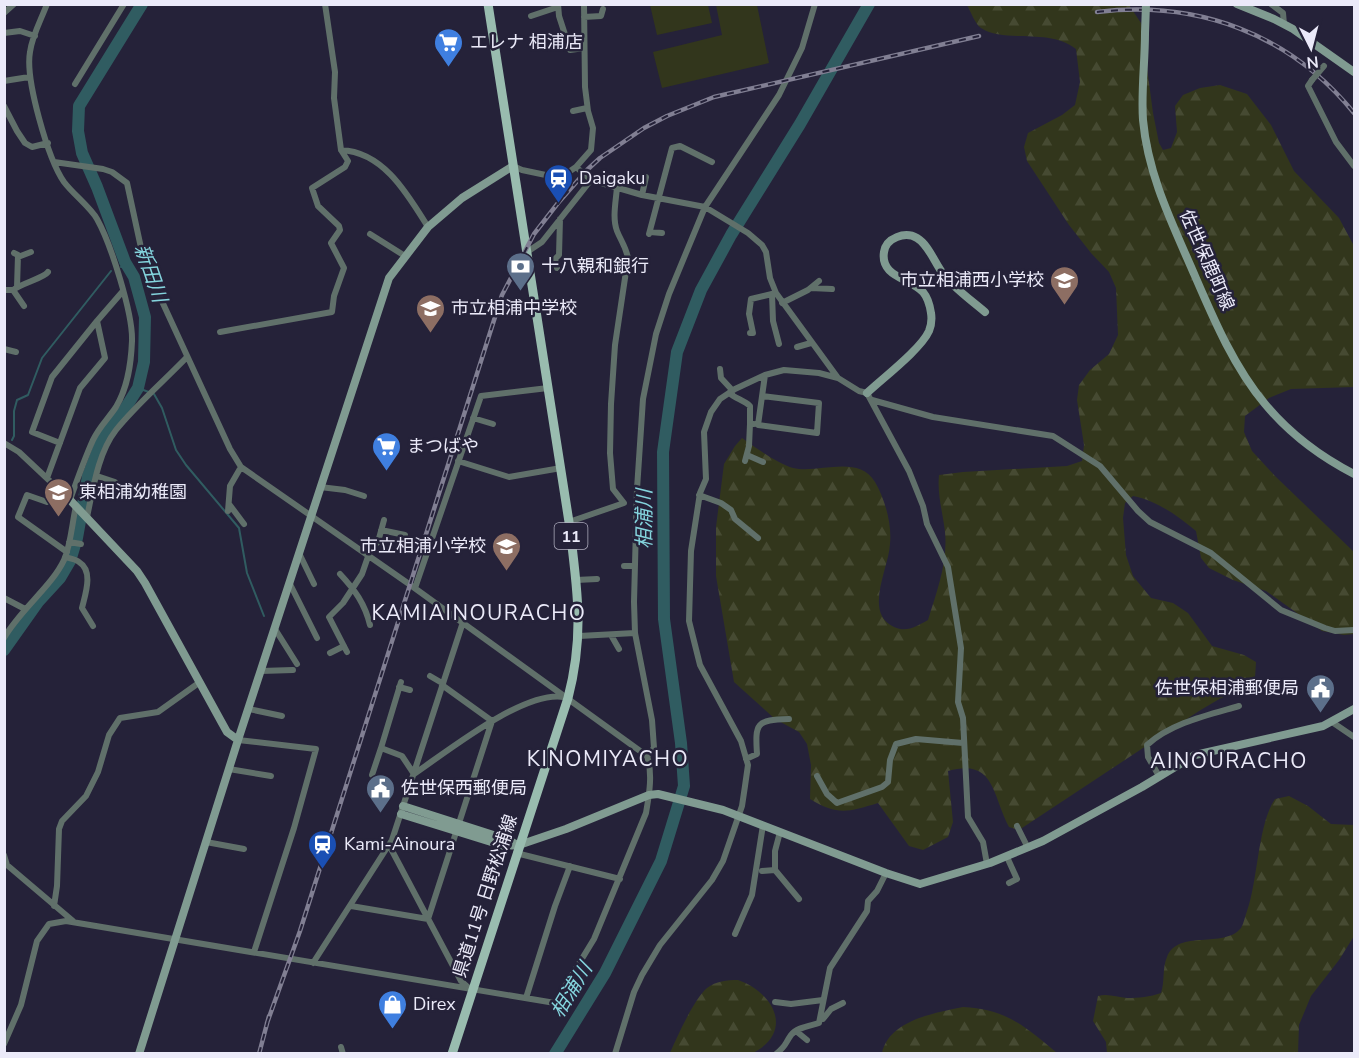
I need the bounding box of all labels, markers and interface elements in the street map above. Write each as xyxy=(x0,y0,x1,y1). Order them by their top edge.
north arrow xyxy=(1281,18,1341,78)
supermarket icon: エレナ 相浦店 xyxy=(433,26,465,68)
place label: エレナ 相浦店 xyxy=(470,30,583,54)
text: N xyxy=(1305,50,1320,73)
station icon: Daigaku xyxy=(542,162,574,204)
place label: Daigaku xyxy=(579,166,645,190)
street label: 佐世保鹿町線 xyxy=(1174,206,1240,314)
water label: 新田川 xyxy=(128,240,174,308)
bank icon: 十八親和銀行 xyxy=(504,250,536,292)
place label: 十八親和銀行 xyxy=(541,254,649,278)
school or university icon: 市立相浦西小学校 xyxy=(1049,264,1081,306)
place label: 市立相浦西小学校 xyxy=(900,268,1044,292)
school or university icon: 市立相浦中学校 xyxy=(414,292,446,334)
place label: 市立相浦中学校 xyxy=(451,296,577,320)
supermarket icon: まつばや xyxy=(370,430,402,472)
place label: まつばや xyxy=(407,434,479,458)
school or university icon: 東相浦幼稚園 xyxy=(42,476,74,518)
place label: 東相浦幼稚園 xyxy=(79,480,187,504)
water label: 相浦川 xyxy=(631,487,658,549)
road number: 11 xyxy=(554,523,588,549)
school or university icon: 市立相浦小学校 xyxy=(491,530,523,572)
place label: 市立相浦小学校 xyxy=(360,534,486,558)
district label: KAMIAINOURACHO xyxy=(372,599,586,627)
public building icon: 佐世保相浦郵便局 xyxy=(1304,672,1336,714)
place label: 佐世保相浦郵便局 xyxy=(1155,676,1299,700)
district label: KINOMIYACHO xyxy=(527,745,689,773)
district label: AINOURACHO xyxy=(1150,747,1308,775)
public building icon: 佐世保西郵便局 xyxy=(364,772,396,814)
place label: 佐世保西郵便局 xyxy=(401,776,527,800)
street label: 県道11号 日野松浦線 xyxy=(447,811,523,981)
station icon: Kami-Ainoura xyxy=(307,828,339,870)
place label: Kami-Ainoura xyxy=(344,832,455,856)
water label: 相浦川 xyxy=(544,956,599,1023)
shop icon: Direx xyxy=(376,988,408,1030)
place label: Direx xyxy=(413,992,456,1016)

